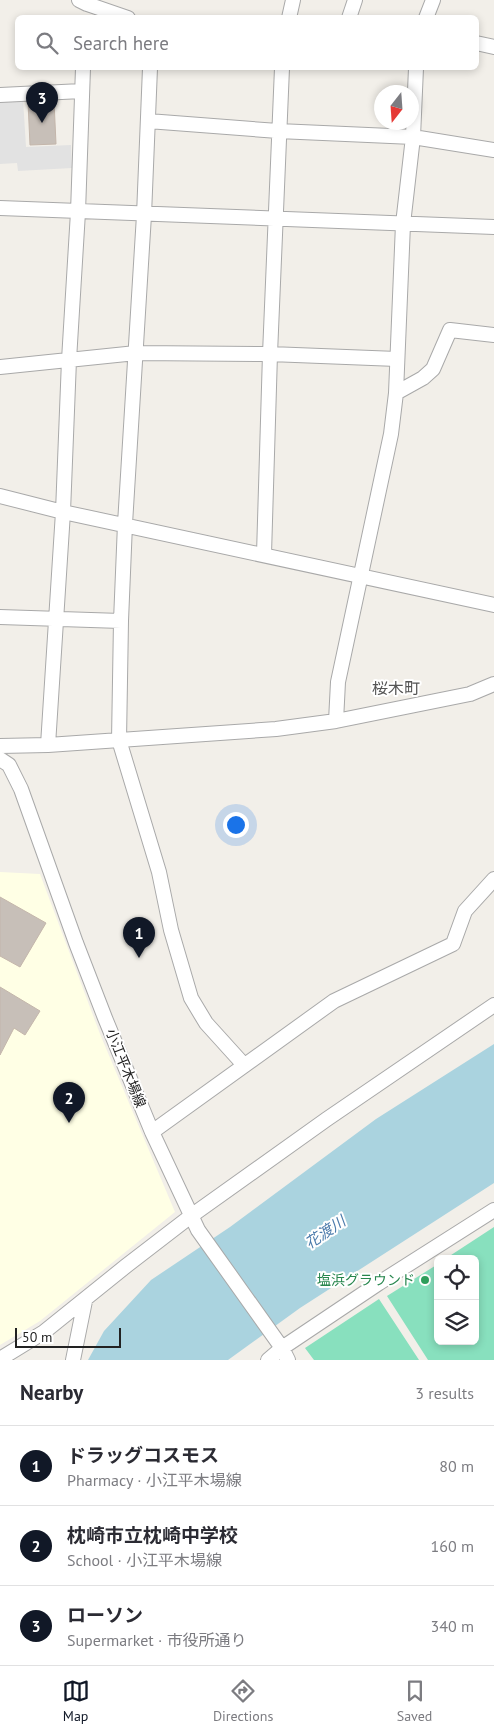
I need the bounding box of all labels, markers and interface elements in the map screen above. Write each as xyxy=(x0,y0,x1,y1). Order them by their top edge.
search box xyxy=(15,15,479,70)
icon: search xyxy=(33,29,61,57)
text: Search here xyxy=(73,31,169,55)
pin: 3 xyxy=(26,82,58,123)
north arrow xyxy=(374,85,419,130)
district label: 桜木町 xyxy=(372,678,420,698)
your location xyxy=(223,812,249,838)
pin: 1 xyxy=(123,917,155,958)
street label: 小江平木場線 xyxy=(102,1026,150,1110)
pin: 2 xyxy=(53,1082,85,1123)
water label: 花渡川 xyxy=(301,1210,351,1252)
map controls xyxy=(434,1255,479,1345)
button: locate xyxy=(434,1255,479,1300)
place label: 塩浜グラウンド xyxy=(317,1271,415,1289)
marker: 塩浜グラウンド xyxy=(419,1274,431,1286)
button: layers xyxy=(434,1300,479,1345)
scale bar xyxy=(15,1325,121,1348)
text: 50 m xyxy=(22,1328,52,1346)
text: Nearby xyxy=(20,1379,83,1406)
text: 3 results xyxy=(415,1383,474,1403)
text: ドラッグコスモス xyxy=(67,1443,219,1467)
text: 1 xyxy=(31,1456,41,1476)
text: 80 m xyxy=(439,1456,474,1476)
text: Pharmacy · 小江平木場線 xyxy=(67,1470,242,1490)
text: 枕崎市立枕崎中学校 xyxy=(67,1523,238,1547)
text: 2 xyxy=(31,1536,41,1556)
text: 160 m xyxy=(431,1536,474,1556)
text: School · 小江平木場線 xyxy=(67,1550,222,1570)
text: ローソン xyxy=(67,1603,143,1627)
text: 3 xyxy=(31,1616,41,1636)
text: 340 m xyxy=(431,1616,474,1636)
text: Supermarket · 市役所通り xyxy=(67,1630,247,1650)
tab: Map xyxy=(62,1677,90,1725)
tab: Directions xyxy=(213,1677,273,1725)
tab: Saved xyxy=(397,1677,432,1725)

